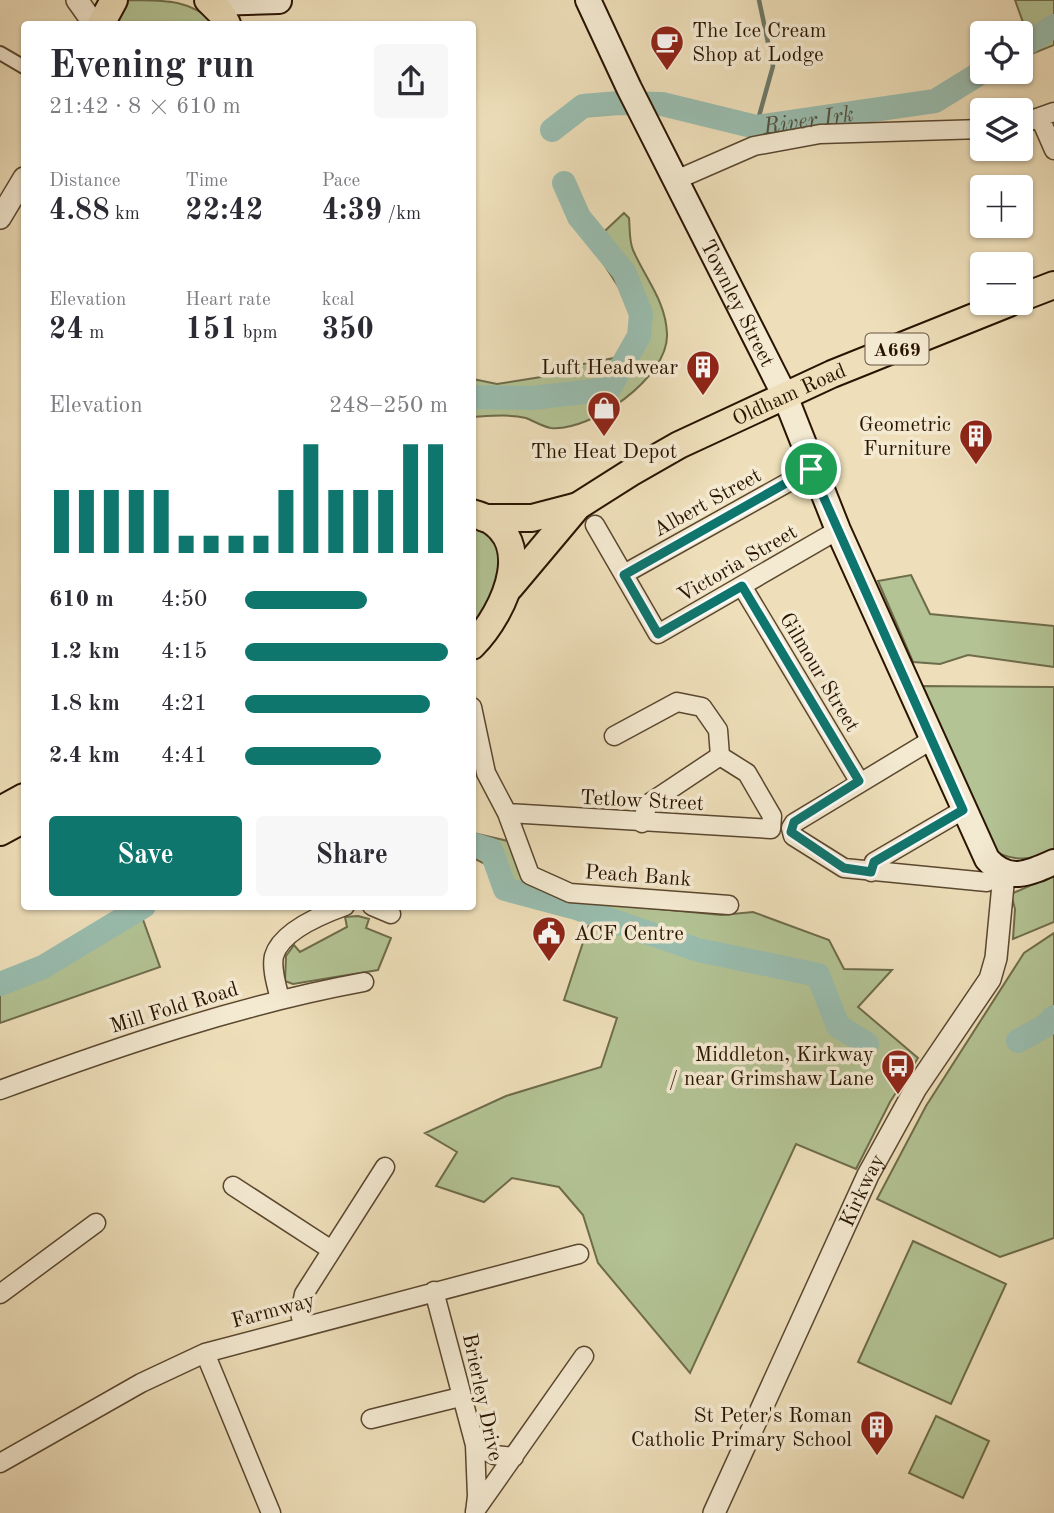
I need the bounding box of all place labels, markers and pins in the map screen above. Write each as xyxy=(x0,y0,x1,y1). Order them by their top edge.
place label: The Ice Cream Shop at Lodge xyxy=(692,21,826,66)
cafe icon: The Ice Cream Shop at Lodge xyxy=(648,23,686,72)
building icon: Luft Headwear xyxy=(684,348,722,397)
place label: Luft Headwear xyxy=(541,358,678,379)
shop icon: The Heat Depot xyxy=(585,389,623,438)
place label: Geometric Furniture xyxy=(859,415,951,460)
building icon: Geometric Furniture xyxy=(957,417,995,466)
pin xyxy=(781,439,841,499)
place label: The Heat Depot xyxy=(531,442,677,463)
public building icon: ACF Centre xyxy=(530,914,568,963)
place label: ACF Centre xyxy=(574,924,684,945)
place label: Middleton, Kirkway / near Grimshaw Lane xyxy=(669,1045,874,1090)
bus stop icon: Middleton, Kirkway / near Grimshaw Lane xyxy=(879,1047,917,1096)
place label: St Peter's Roman Catholic Primary School xyxy=(631,1406,852,1451)
building icon: St Peter's Roman Catholic Primary School xyxy=(858,1408,896,1457)

